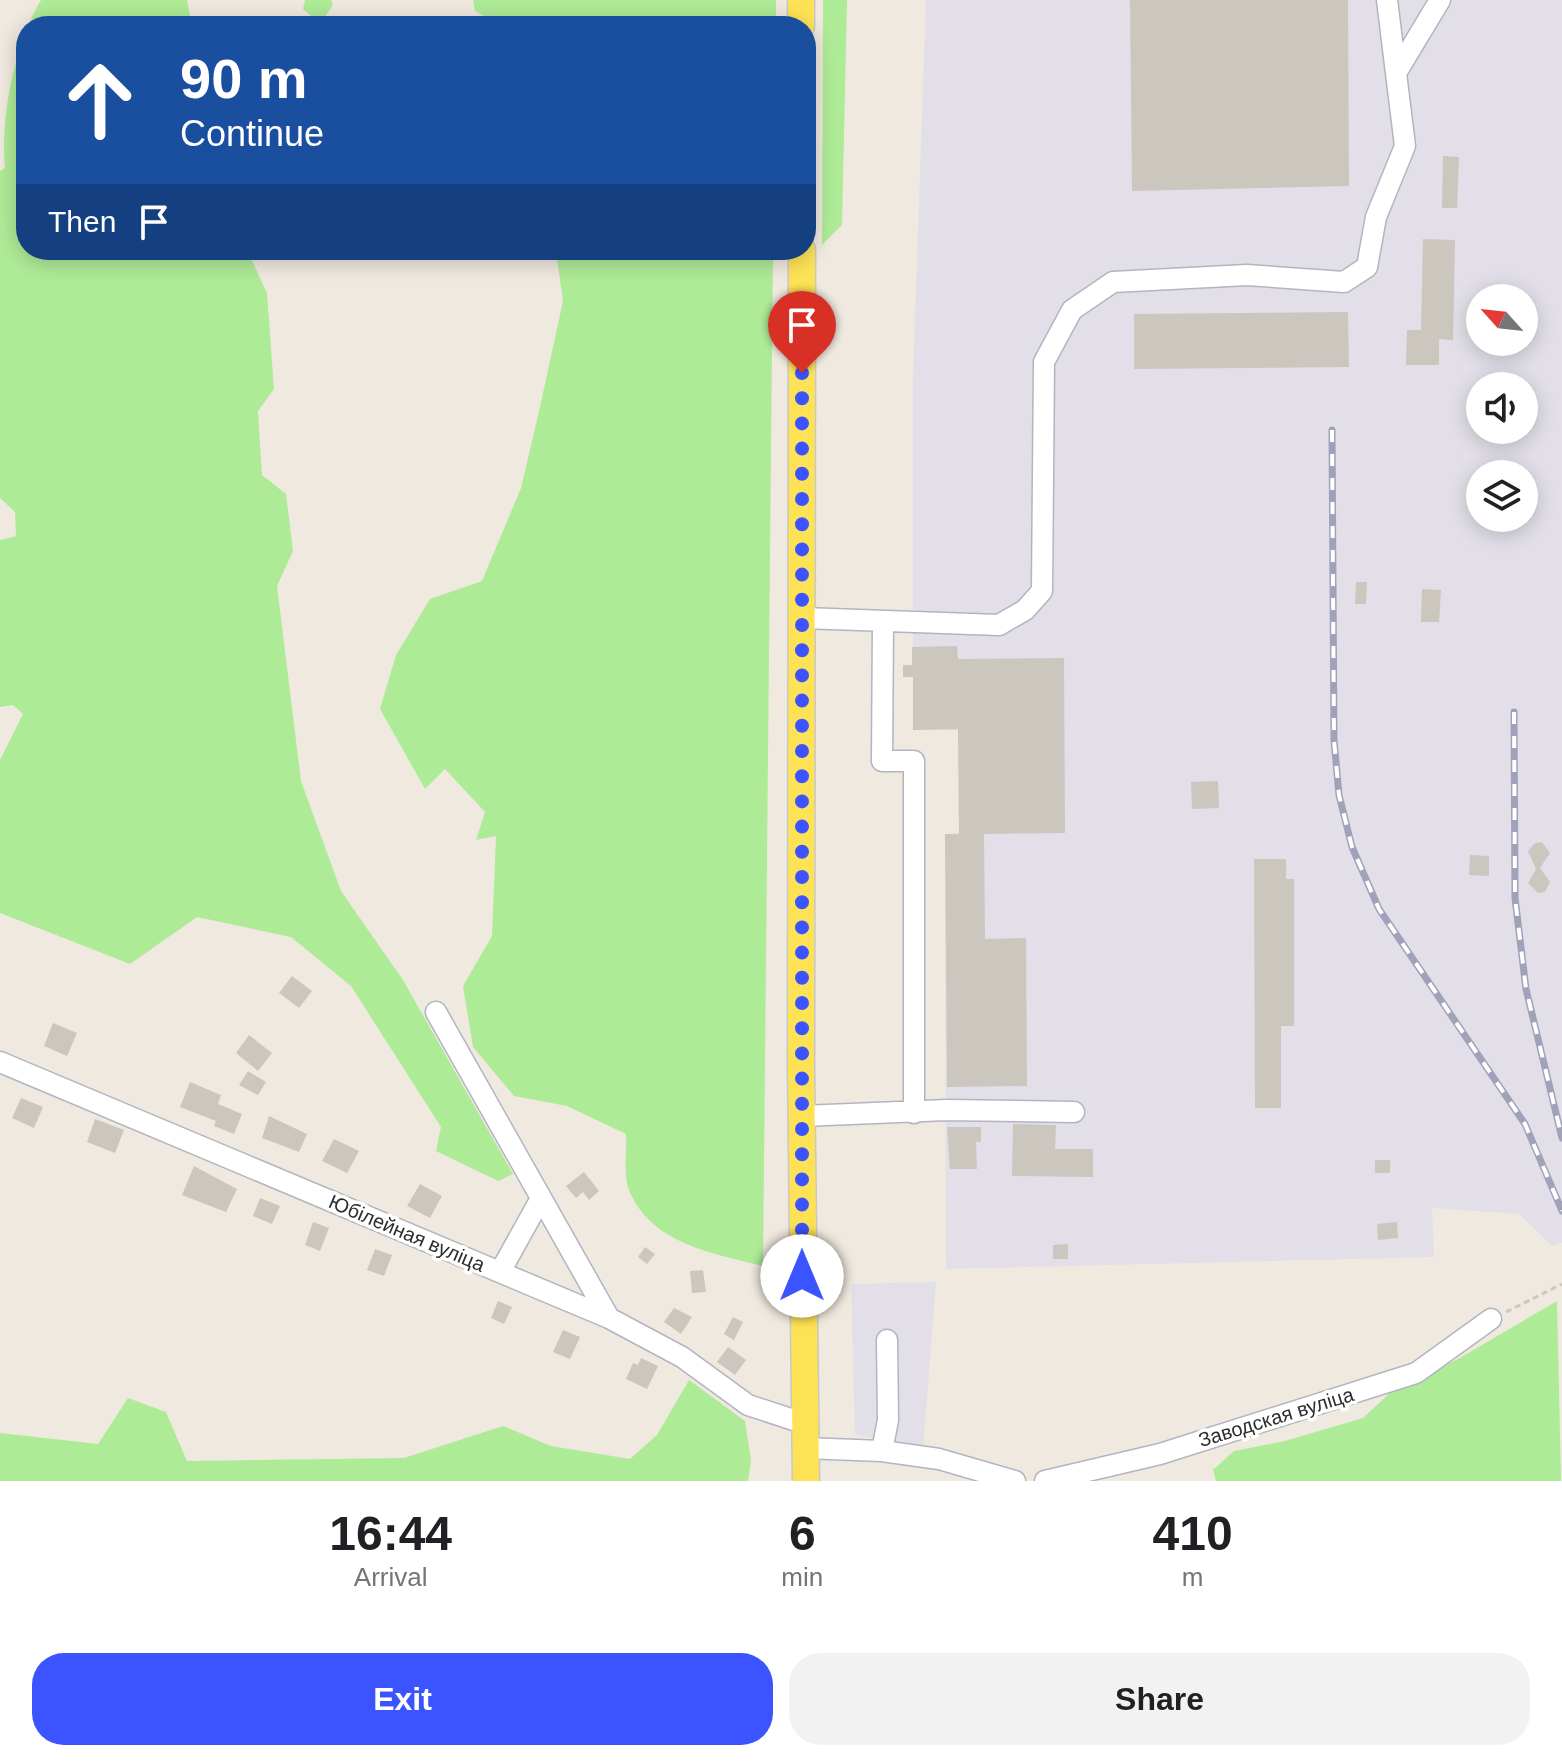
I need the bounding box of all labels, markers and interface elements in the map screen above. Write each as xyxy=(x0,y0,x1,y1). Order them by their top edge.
text: 90 m xyxy=(180,47,308,110)
icon: ahead xyxy=(48,48,152,152)
text: Continue xyxy=(180,113,324,154)
icon: arrive xyxy=(132,200,176,244)
text: Then xyxy=(48,205,116,238)
north arrow xyxy=(1466,284,1538,356)
map controls xyxy=(1466,284,1538,532)
pin xyxy=(768,291,836,373)
icon: arrive xyxy=(780,303,824,347)
button: sound xyxy=(1466,372,1538,444)
button: layers xyxy=(1466,460,1538,532)
street label: Юбілейная вуліца xyxy=(326,1190,489,1276)
position arrow xyxy=(760,1234,844,1318)
street label: Заводская вуліца xyxy=(1196,1383,1357,1451)
text: 16:44 xyxy=(329,1507,452,1560)
text: 6 xyxy=(789,1507,816,1560)
text: 410 xyxy=(1153,1507,1233,1560)
text: Arrival xyxy=(354,1562,428,1592)
text: min xyxy=(781,1562,823,1592)
text: m xyxy=(1182,1562,1203,1592)
button: Exit xyxy=(32,1653,773,1745)
button: Share xyxy=(789,1653,1530,1745)

